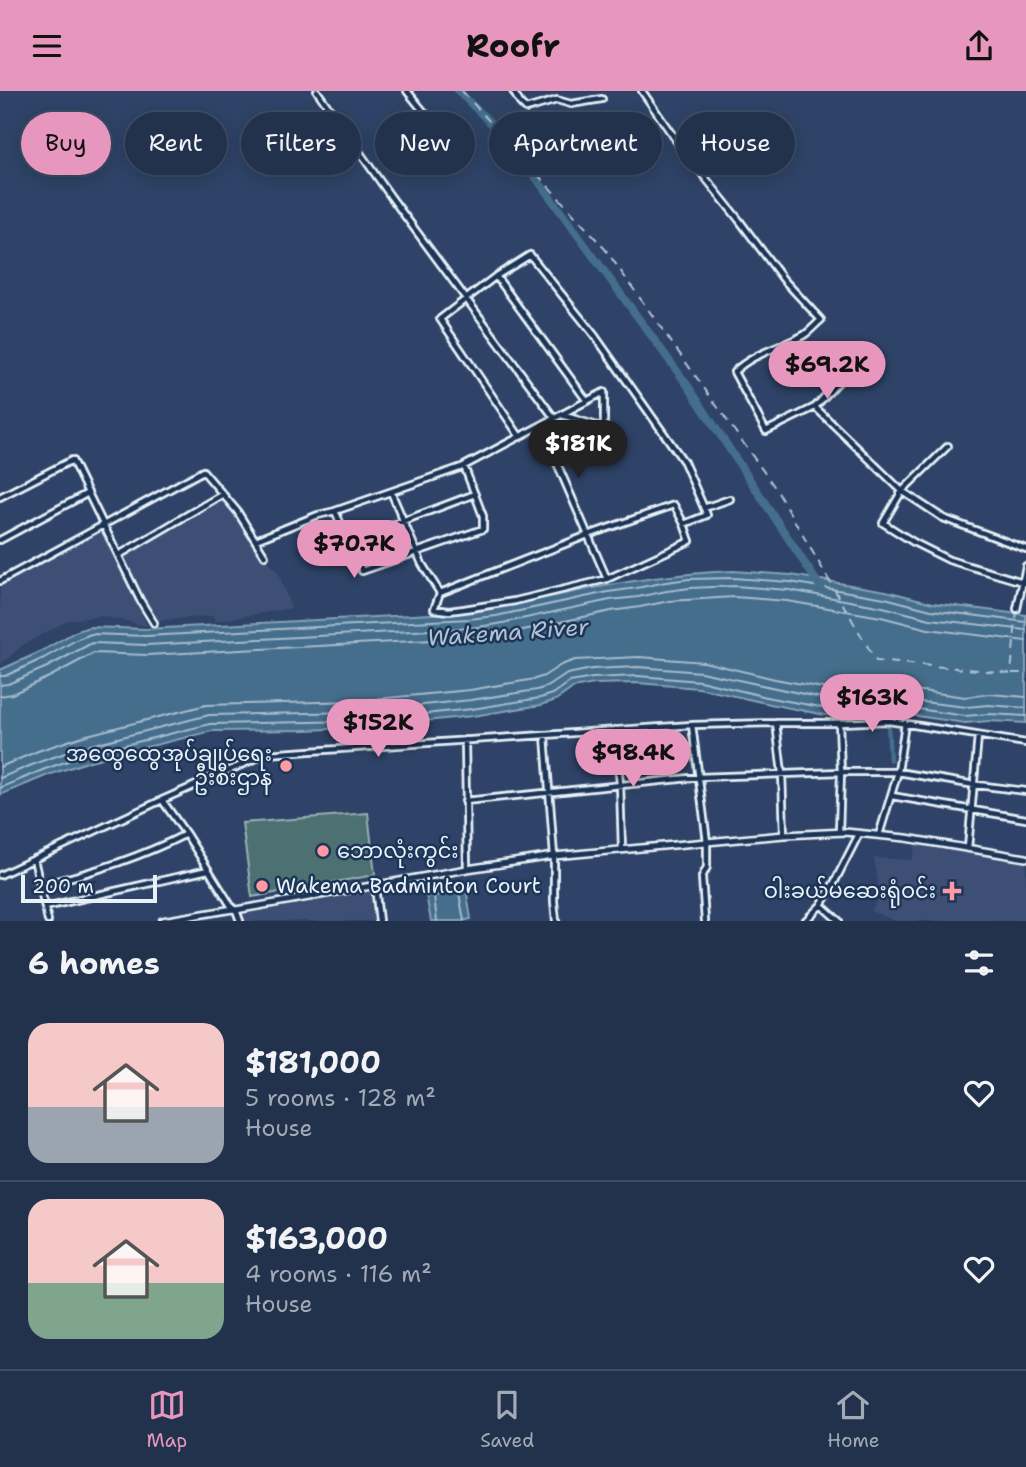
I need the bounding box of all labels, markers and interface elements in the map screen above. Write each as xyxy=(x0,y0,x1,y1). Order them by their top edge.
text: Roofr xyxy=(466,24,560,67)
icon: menu xyxy=(28,27,66,65)
icon: share xyxy=(960,27,998,65)
chip: Buy xyxy=(21,112,111,175)
chip: Rent xyxy=(125,112,227,175)
chip: Filters xyxy=(241,112,361,175)
chip: New xyxy=(375,112,475,175)
chip: Apartment xyxy=(489,112,662,175)
chip: House xyxy=(676,112,795,175)
pin: $69.2K xyxy=(770,341,884,401)
text: $69.2K xyxy=(785,349,869,379)
pin: $181K xyxy=(529,421,627,480)
text: $181K xyxy=(544,428,612,458)
pin: $70.7K xyxy=(297,521,411,580)
text: $70.7K xyxy=(313,528,395,558)
water label: Wakema River xyxy=(426,611,591,653)
pin: $163K xyxy=(823,675,921,734)
text: $163K xyxy=(836,682,908,712)
pin: $152K xyxy=(329,699,427,759)
text: $152K xyxy=(343,707,413,737)
pin: $98.4K xyxy=(576,729,690,789)
text: $98.4K xyxy=(591,737,675,767)
place label: အထွေထွေအုပ်ချုပ်ရေး ဦးစီးဌာန xyxy=(66,738,272,795)
marker: အထွေထွေအုပ်ချုပ်ရေး ဦးစီးဌာန xyxy=(278,758,294,774)
place label: ဘောလုံးကွင်း xyxy=(337,835,459,868)
marker: ဘောလုံးကွင်း xyxy=(315,843,331,859)
scale bar xyxy=(21,872,158,904)
place label: Wakema Badminton Court xyxy=(276,872,541,900)
text: 200 m xyxy=(32,874,94,899)
place label: ဝါးခယ်မဆေးရုံဝင်း xyxy=(764,875,936,908)
marker: Wakema Badminton Court xyxy=(254,878,270,894)
marker: ဝါးခယ်မဆေးရုံဝင်း xyxy=(942,881,962,901)
text: 6 homes xyxy=(28,943,160,984)
icon: filters xyxy=(960,944,998,982)
text: $181,000 xyxy=(245,1042,381,1083)
icon: home xyxy=(84,1051,168,1135)
icon: heart xyxy=(960,1074,998,1112)
text: 5 rooms · 128 m² xyxy=(245,1083,436,1113)
text: House xyxy=(245,1113,313,1143)
text: $163,000 xyxy=(245,1218,388,1259)
icon: home xyxy=(84,1227,168,1311)
icon: heart xyxy=(960,1250,998,1288)
text: 4 rooms · 116 m² xyxy=(245,1259,432,1289)
text: House xyxy=(245,1289,313,1319)
tab: Map xyxy=(147,1386,187,1453)
tab: Saved xyxy=(480,1386,534,1453)
tab: Home xyxy=(827,1386,879,1453)

